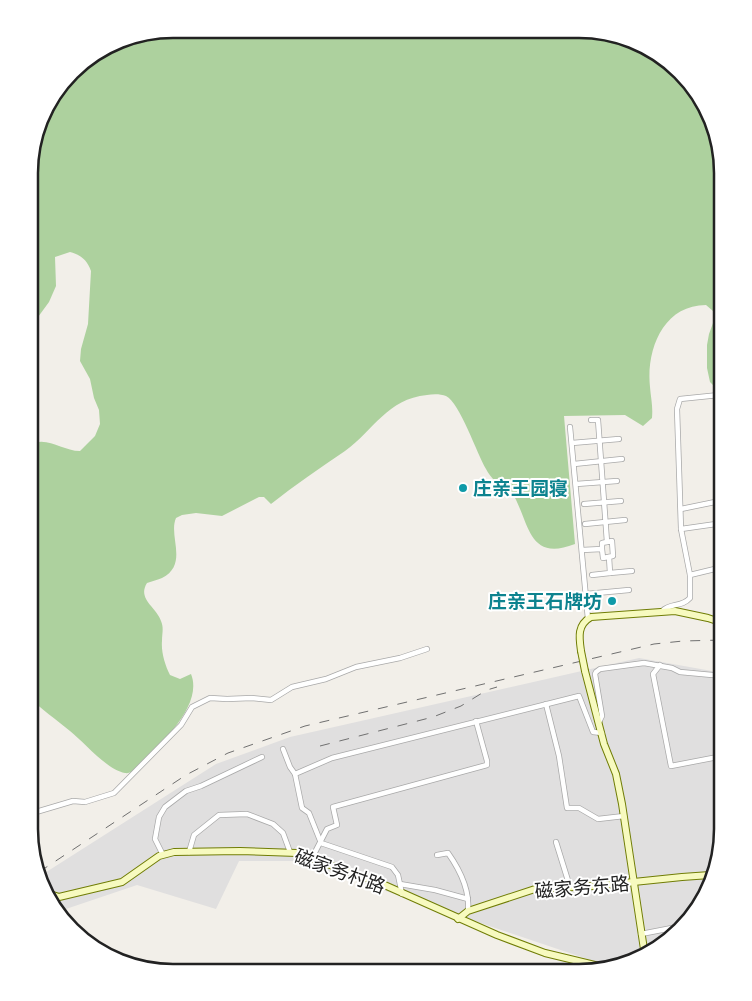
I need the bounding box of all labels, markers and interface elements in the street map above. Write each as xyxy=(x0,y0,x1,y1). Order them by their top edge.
place label: 庄亲王园寝 xyxy=(473,477,568,500)
marker: 庄亲王园寝 xyxy=(457,482,469,494)
place label: 庄亲王石牌坊 xyxy=(488,590,602,613)
marker: 庄亲王石牌坊 xyxy=(606,595,618,607)
street label: 磁家务村路 xyxy=(291,844,388,899)
street label: 磁家务东路 xyxy=(534,872,630,903)

